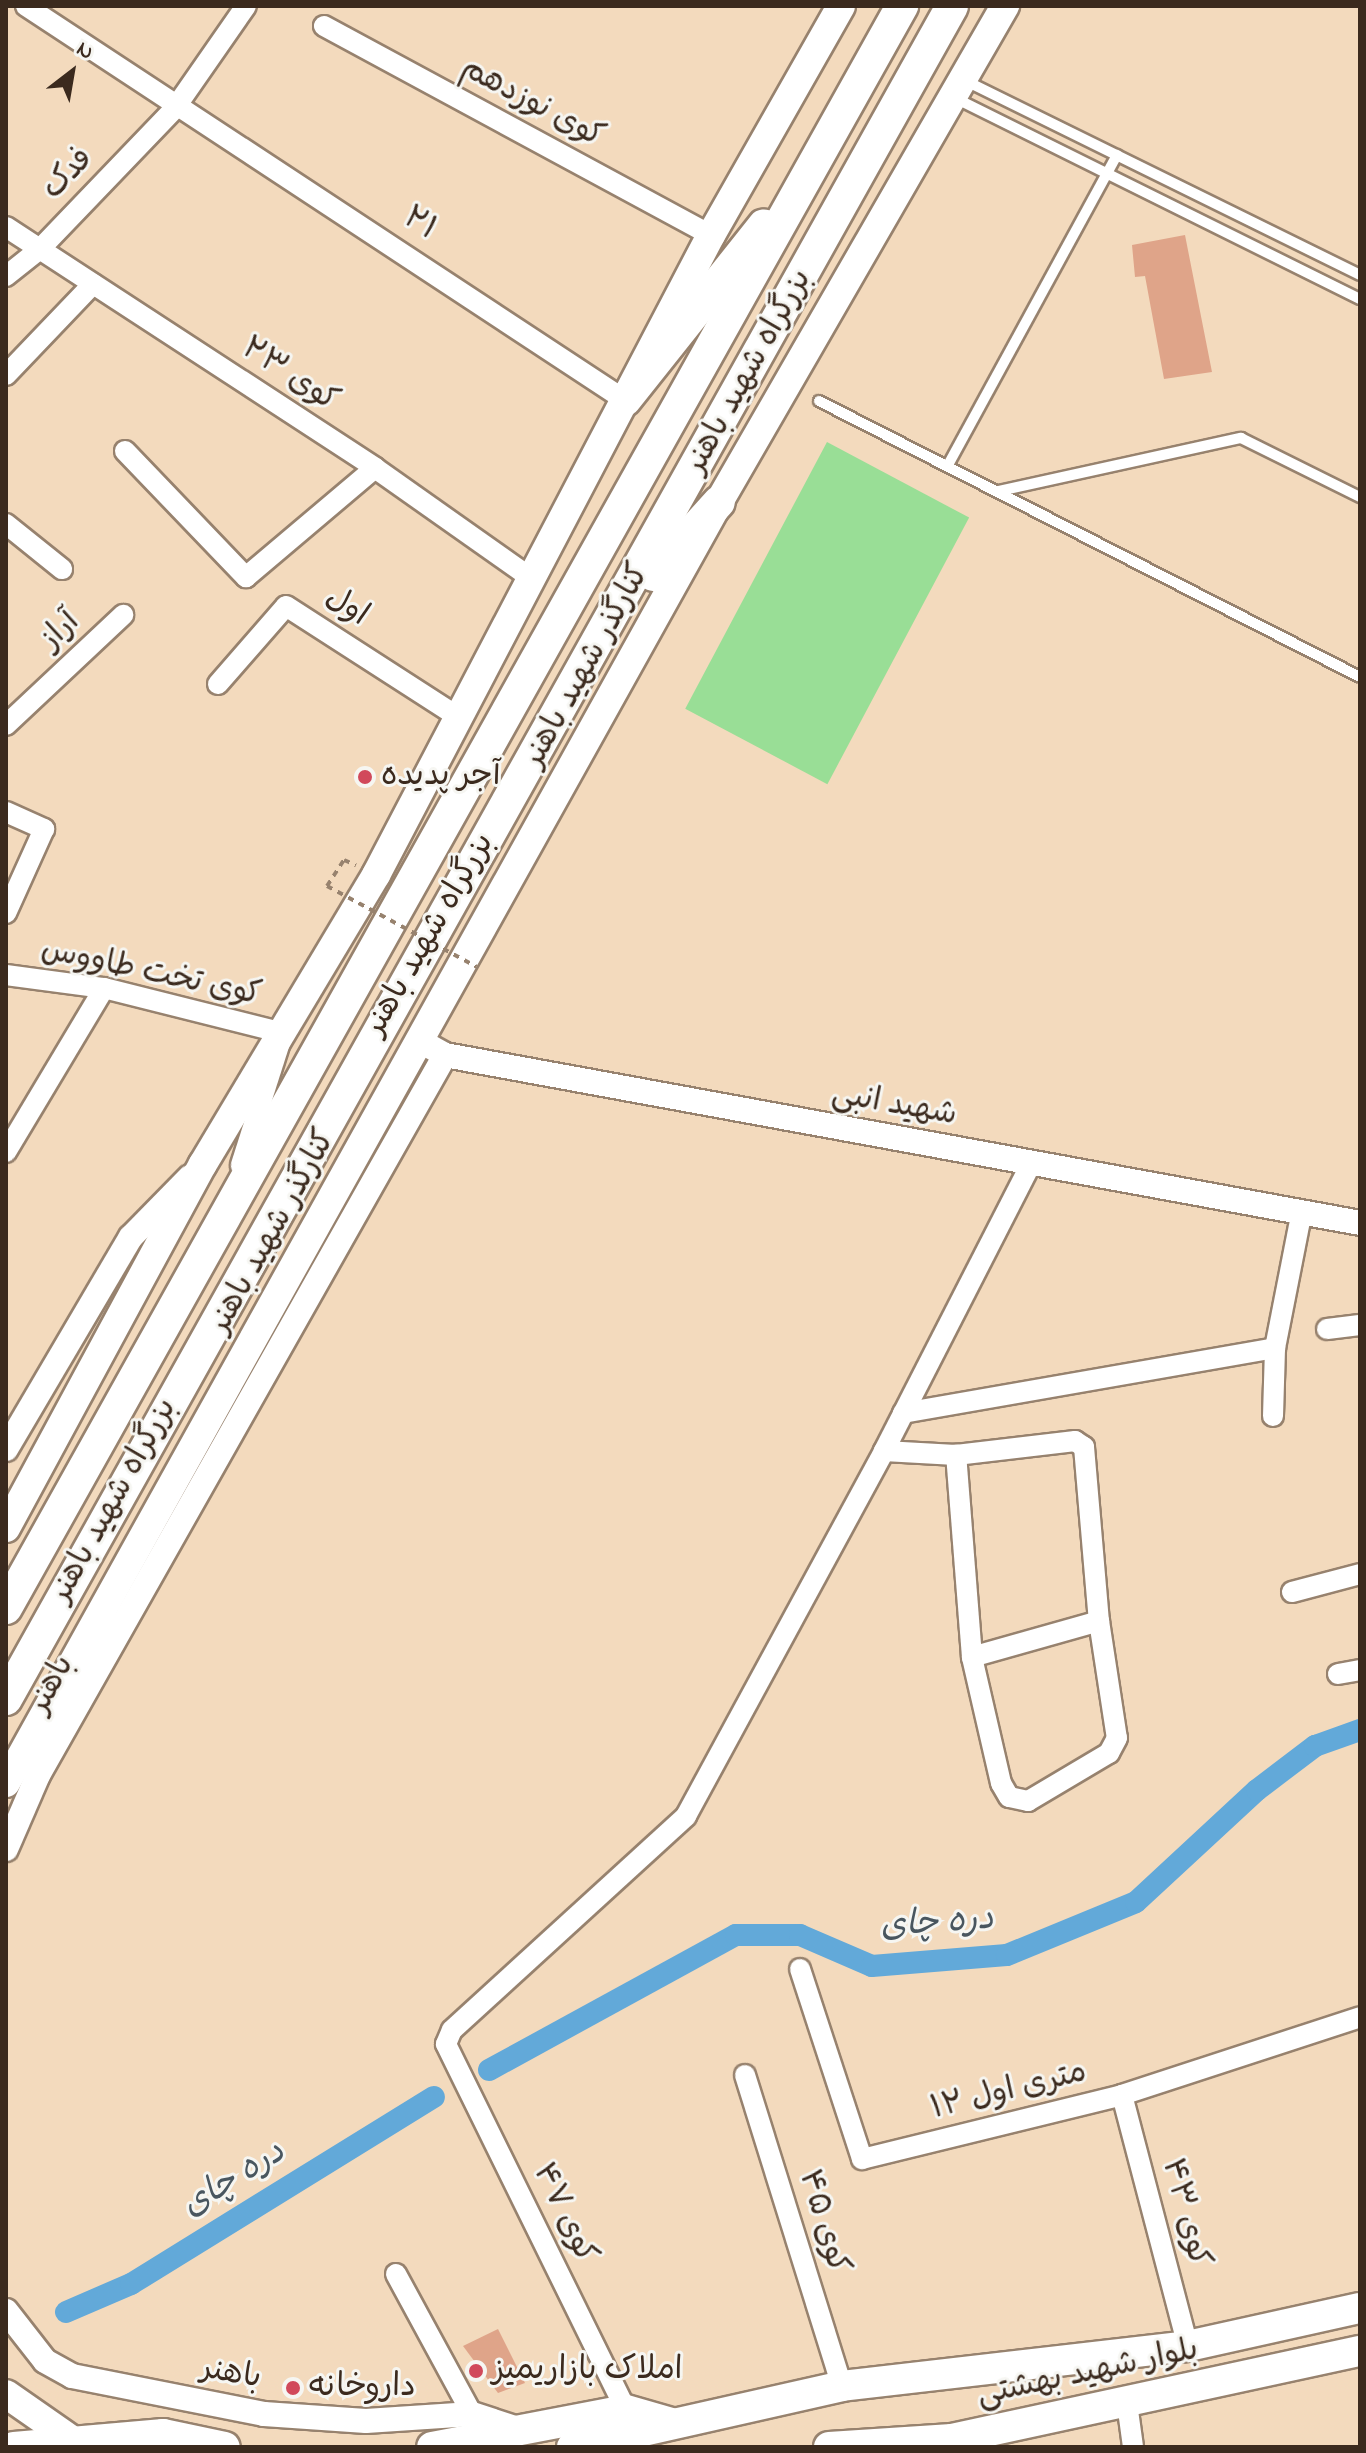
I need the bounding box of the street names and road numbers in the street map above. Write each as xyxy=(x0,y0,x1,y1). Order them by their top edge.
street label: کوی نوزدهم xyxy=(454,50,610,158)
street label: فدک xyxy=(35,141,103,209)
street label: ۲۱ xyxy=(395,200,443,250)
street label: بزرگراه شهید باهنر xyxy=(678,263,822,481)
street label: کوی ۲۳ xyxy=(233,330,345,422)
street label: کنارگذر شهید باهنر xyxy=(516,558,660,774)
street label: اول xyxy=(317,580,375,636)
street label: آراز xyxy=(33,604,89,660)
street label: بزرگراه شهید باهنر xyxy=(358,827,504,1043)
street label: کوی تخت طاووس xyxy=(37,932,265,1016)
street label: شهید انبی xyxy=(829,1076,959,1136)
street label: کنارگذر شهید باهنر xyxy=(202,1124,346,1340)
street label: بزرگراه شهید باهنر xyxy=(43,1392,187,1610)
street label: باهنر xyxy=(22,1649,84,1721)
street label: ۱۲ متری اول xyxy=(927,2054,1091,2130)
street label: کوی ۴۳ xyxy=(1151,2155,1217,2271)
street label: کوی ۴۷ xyxy=(522,2157,604,2271)
street label: کوی ۴۵ xyxy=(788,2165,856,2279)
street label: بلوار شهید بهشتی xyxy=(974,2332,1202,2416)
street label: باهنر xyxy=(198,2351,264,2399)

